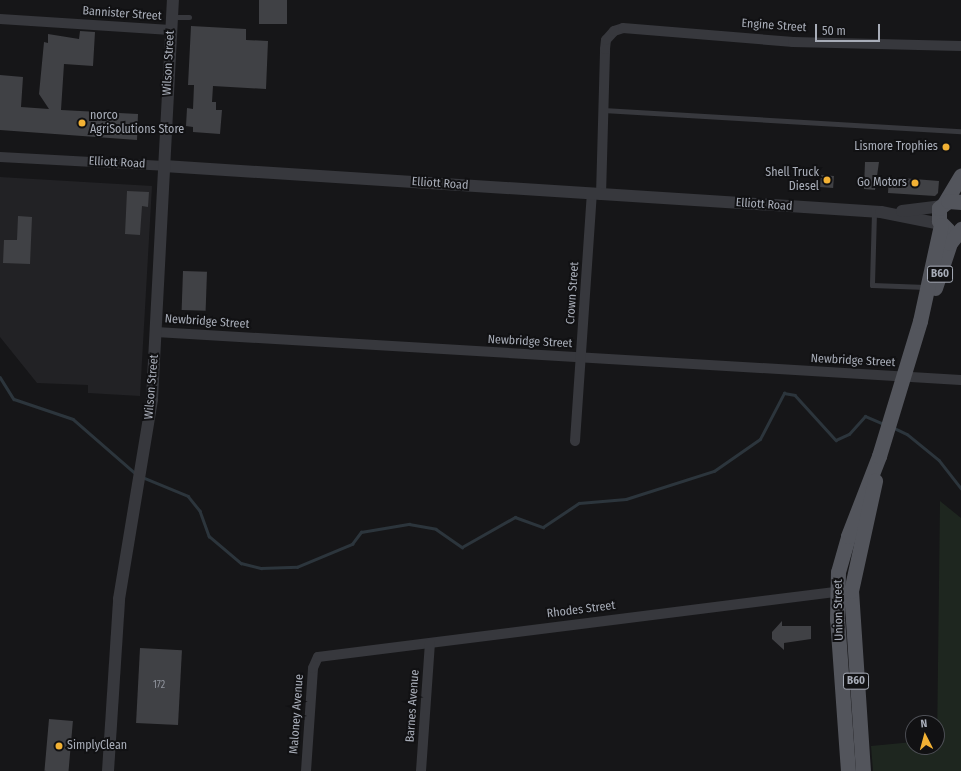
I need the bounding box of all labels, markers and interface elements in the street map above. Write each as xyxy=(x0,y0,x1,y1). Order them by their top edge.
street label: Bannister Street xyxy=(82,4,162,24)
scale bar xyxy=(817,16,882,42)
street label: Engine Street xyxy=(741,17,807,35)
text: 50 m xyxy=(822,24,846,38)
street label: Wilson Street xyxy=(160,30,178,96)
place label: norco AgriSolutions Store xyxy=(90,109,184,137)
marker: norco AgriSolutions Store xyxy=(77,118,87,128)
place label: Lismore Trophies xyxy=(854,140,938,154)
marker: Lismore Trophies xyxy=(941,142,951,152)
street label: Elliott Road xyxy=(88,154,146,172)
place label: Shell Truck Diesel xyxy=(765,166,819,194)
street label: Elliott Road xyxy=(411,175,469,193)
marker: Shell Truck Diesel xyxy=(822,175,832,185)
place label: Go Motors xyxy=(857,176,907,190)
marker: Go Motors xyxy=(910,178,920,188)
street label: Elliott Road xyxy=(735,196,793,214)
street label: Crown Street xyxy=(564,261,582,325)
road number: B60 xyxy=(927,265,953,283)
street label: Newbridge Street xyxy=(164,312,250,332)
street label: Newbridge Street xyxy=(487,333,573,351)
street label: Newbridge Street xyxy=(810,352,896,370)
street label: Wilson Street xyxy=(142,354,162,420)
street label: Union Street xyxy=(831,579,847,641)
street label: Rhodes Street xyxy=(546,599,616,621)
street label: Barnes Avenue xyxy=(403,669,423,743)
road number: B60 xyxy=(843,672,869,690)
street label: Maloney Avenue xyxy=(287,674,307,754)
house number: 172 xyxy=(153,680,165,692)
north arrow xyxy=(905,715,945,755)
text: N xyxy=(920,717,928,730)
place label: SimplyClean xyxy=(67,739,127,753)
marker: SimplyClean xyxy=(54,741,64,751)

